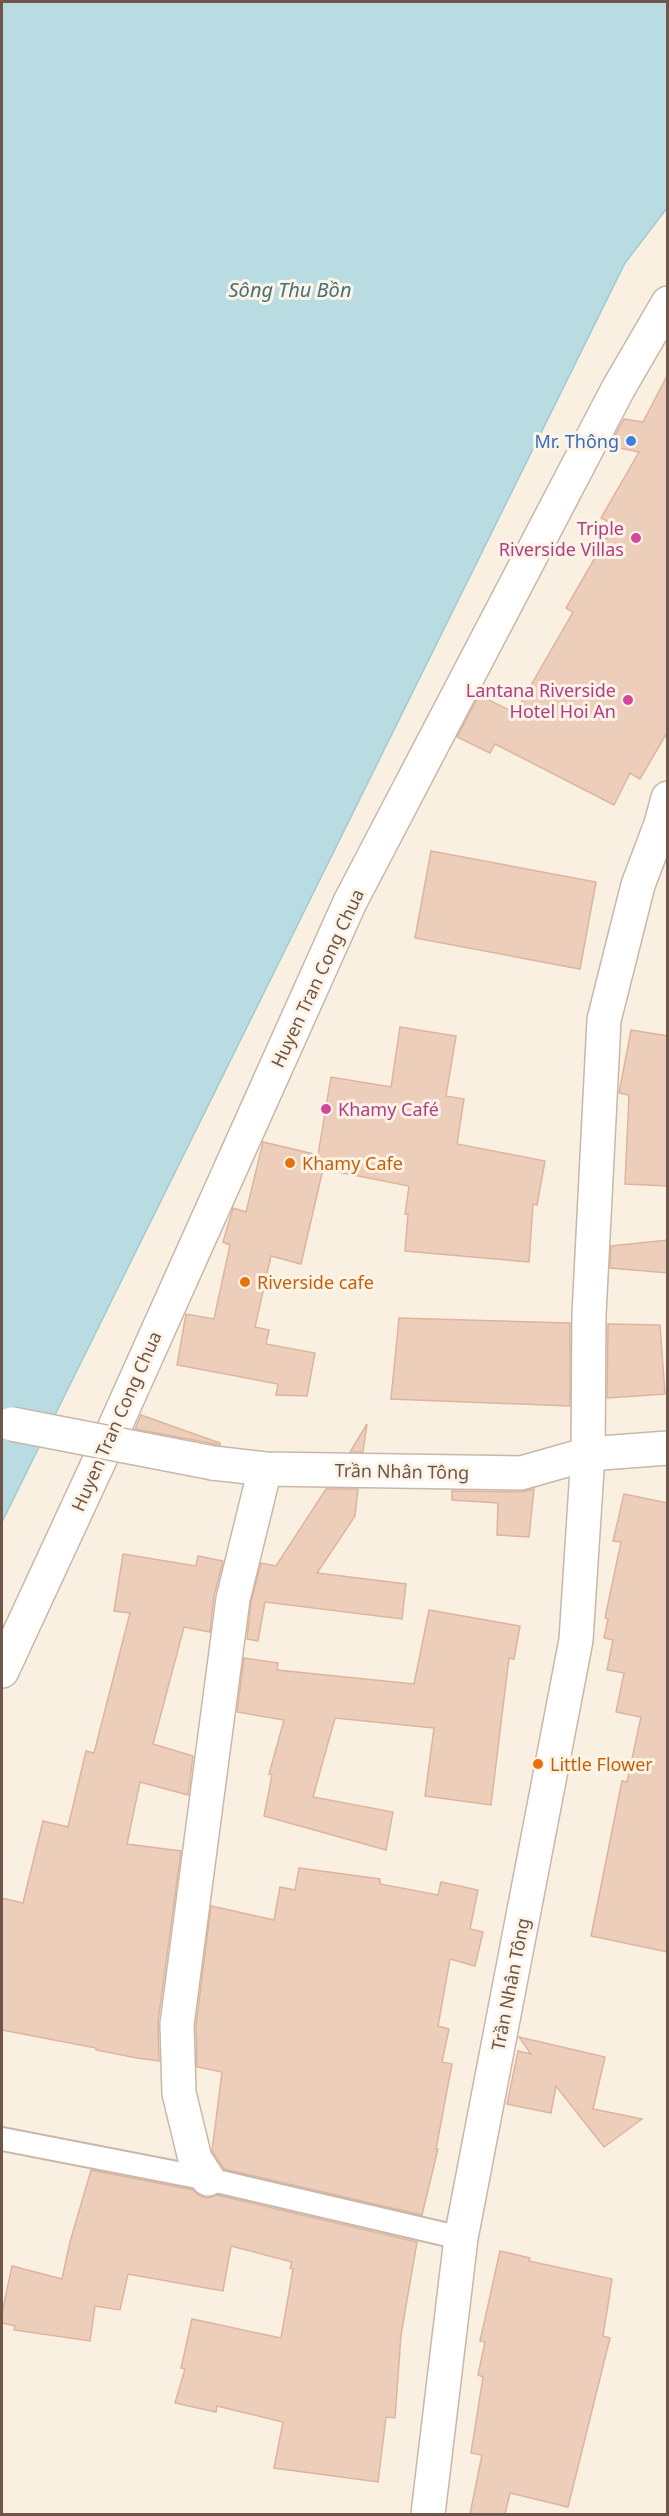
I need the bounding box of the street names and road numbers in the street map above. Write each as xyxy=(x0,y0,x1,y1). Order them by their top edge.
street label: Huyen Tran Cong Chua xyxy=(265,885,369,1071)
street label: Huyen Tran Cong Chua xyxy=(65,1327,167,1515)
street label: Trần Nhân Tông xyxy=(334,1458,470,1484)
street label: Trần Nhân Tông xyxy=(485,1916,535,2052)

